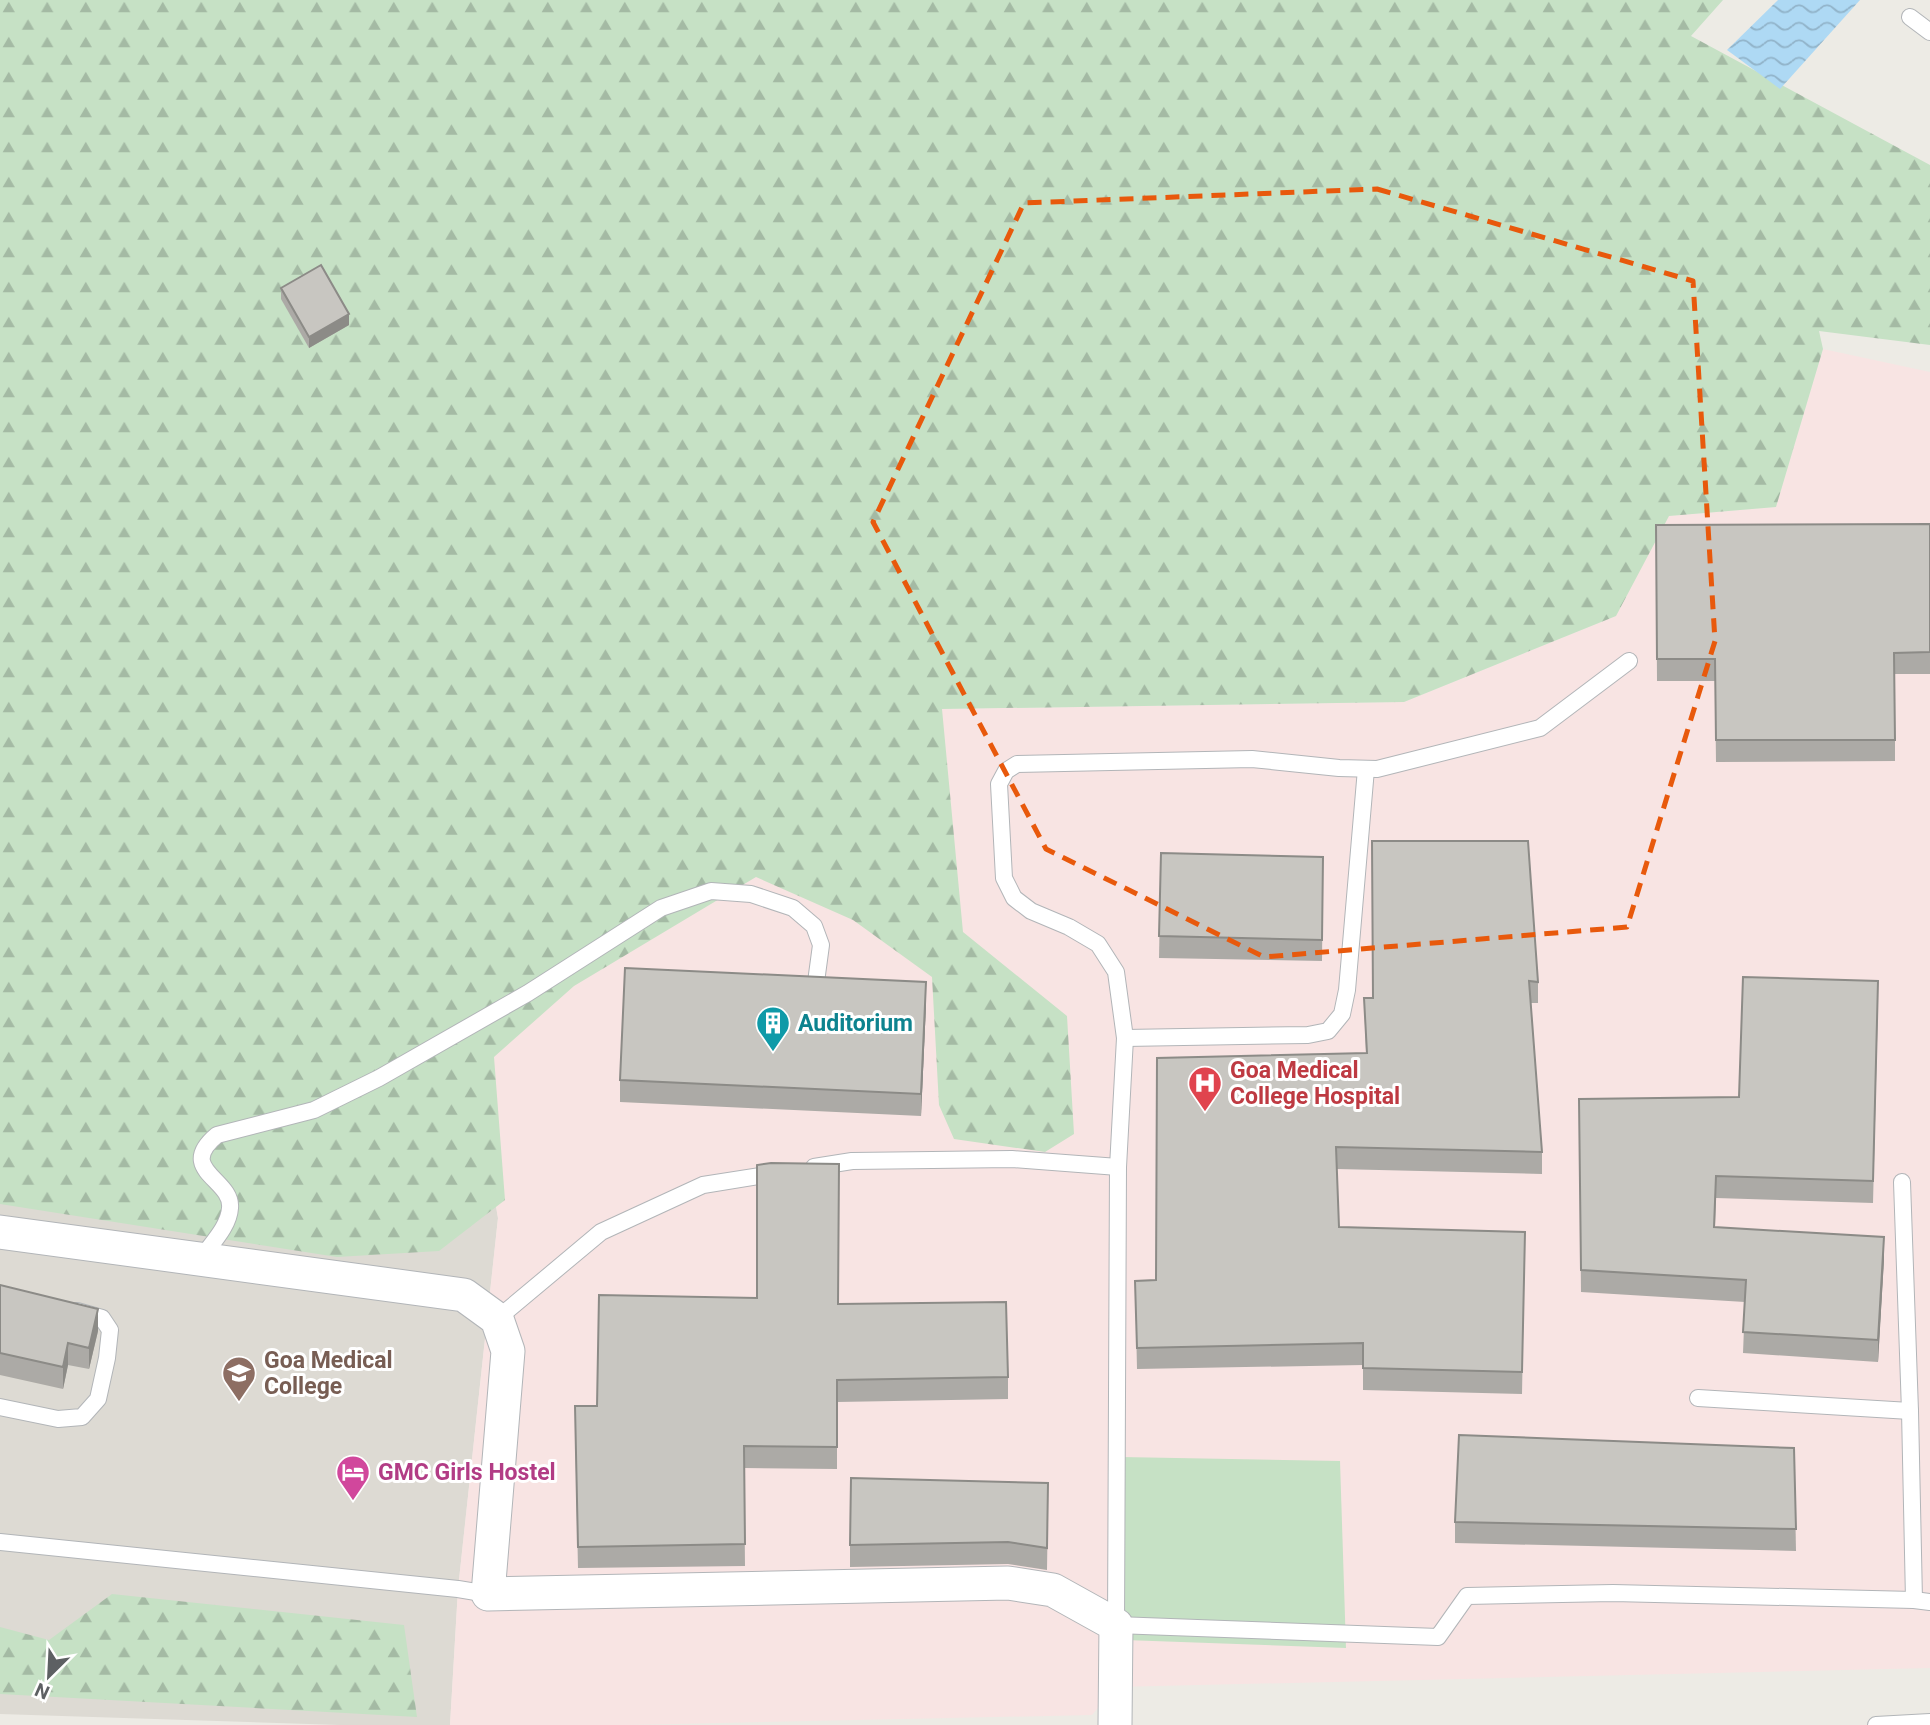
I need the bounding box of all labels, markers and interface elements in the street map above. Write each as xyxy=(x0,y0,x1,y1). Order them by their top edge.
building icon: Auditorium xyxy=(754,1004,792,1053)
place label: Auditorium xyxy=(798,1010,913,1037)
place label: Goa Medical College Hospital xyxy=(1230,1057,1400,1110)
hospital icon: Goa Medical College Hospital xyxy=(1186,1064,1224,1113)
place label: Goa Medical College xyxy=(264,1347,393,1400)
school or university icon: Goa Medical College xyxy=(220,1354,258,1403)
hotel icon: GMC Girls Hostel xyxy=(334,1453,372,1502)
place label: GMC Girls Hostel xyxy=(378,1459,556,1486)
north arrow xyxy=(14,1641,84,1711)
text: N xyxy=(31,1678,53,1704)

